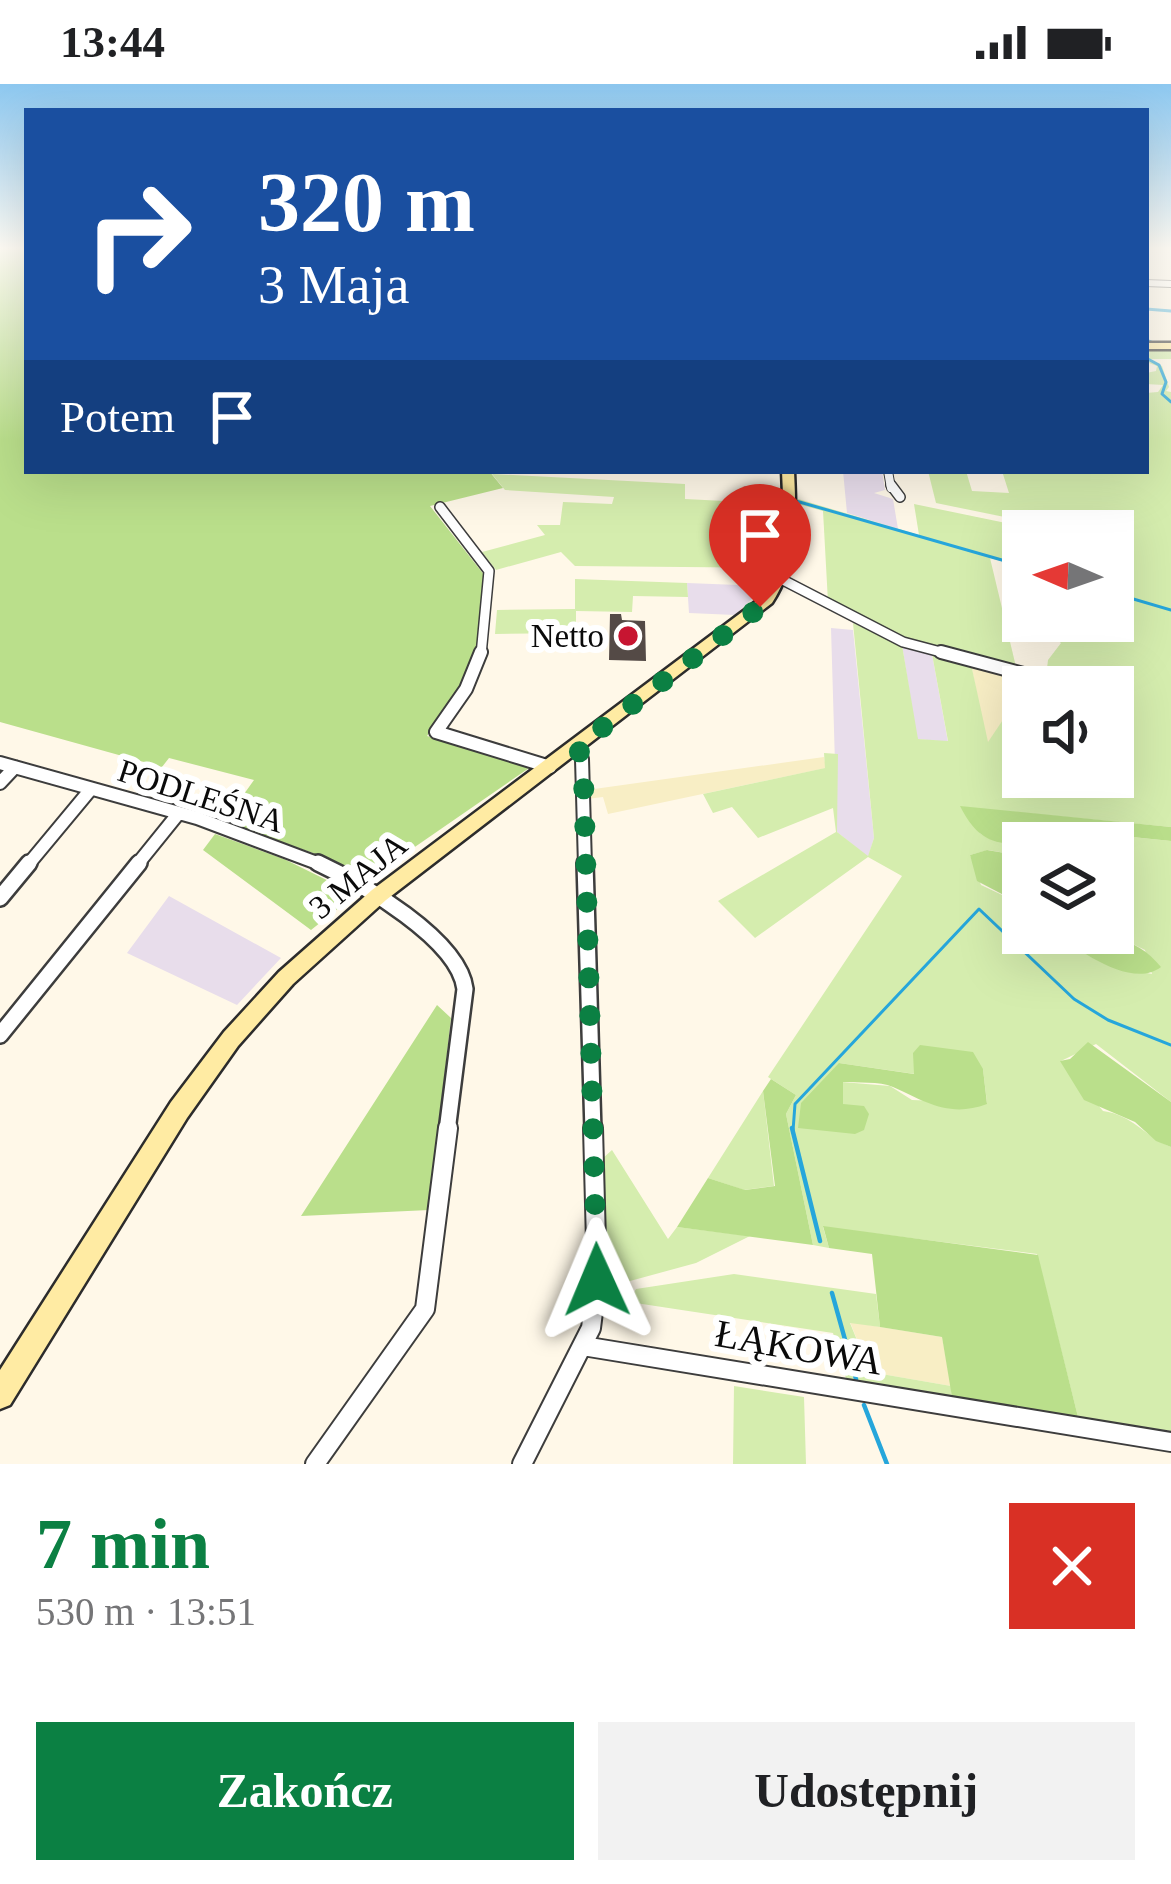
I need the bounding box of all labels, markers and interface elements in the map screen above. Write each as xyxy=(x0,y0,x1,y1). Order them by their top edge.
text: 13:44 xyxy=(60,17,165,67)
icon: right xyxy=(60,156,216,312)
text: 320 m xyxy=(258,156,475,249)
text: 3 Maja xyxy=(258,255,409,315)
icon: arrive xyxy=(199,384,265,450)
text: Potem xyxy=(60,392,175,442)
pin xyxy=(709,484,811,607)
icon: arrive xyxy=(727,502,793,568)
north arrow xyxy=(1002,510,1134,642)
map controls xyxy=(1002,510,1134,954)
place label: Netto xyxy=(531,618,604,654)
marker: Netto xyxy=(615,623,641,649)
button: sound xyxy=(1002,666,1134,798)
street label: PODLEŚNA xyxy=(113,751,289,840)
button: layers xyxy=(1002,822,1134,954)
street label: 3 MAJA xyxy=(302,826,414,926)
position arrow xyxy=(534,1217,660,1343)
street label: ŁĄKOWA xyxy=(712,1311,886,1383)
button: close xyxy=(1009,1503,1135,1629)
text: 7 min xyxy=(36,1504,210,1584)
text: 530 m · 13:51 xyxy=(36,1590,256,1633)
button: Zakończ xyxy=(36,1722,574,1860)
button: Udostępnij xyxy=(598,1722,1135,1860)

